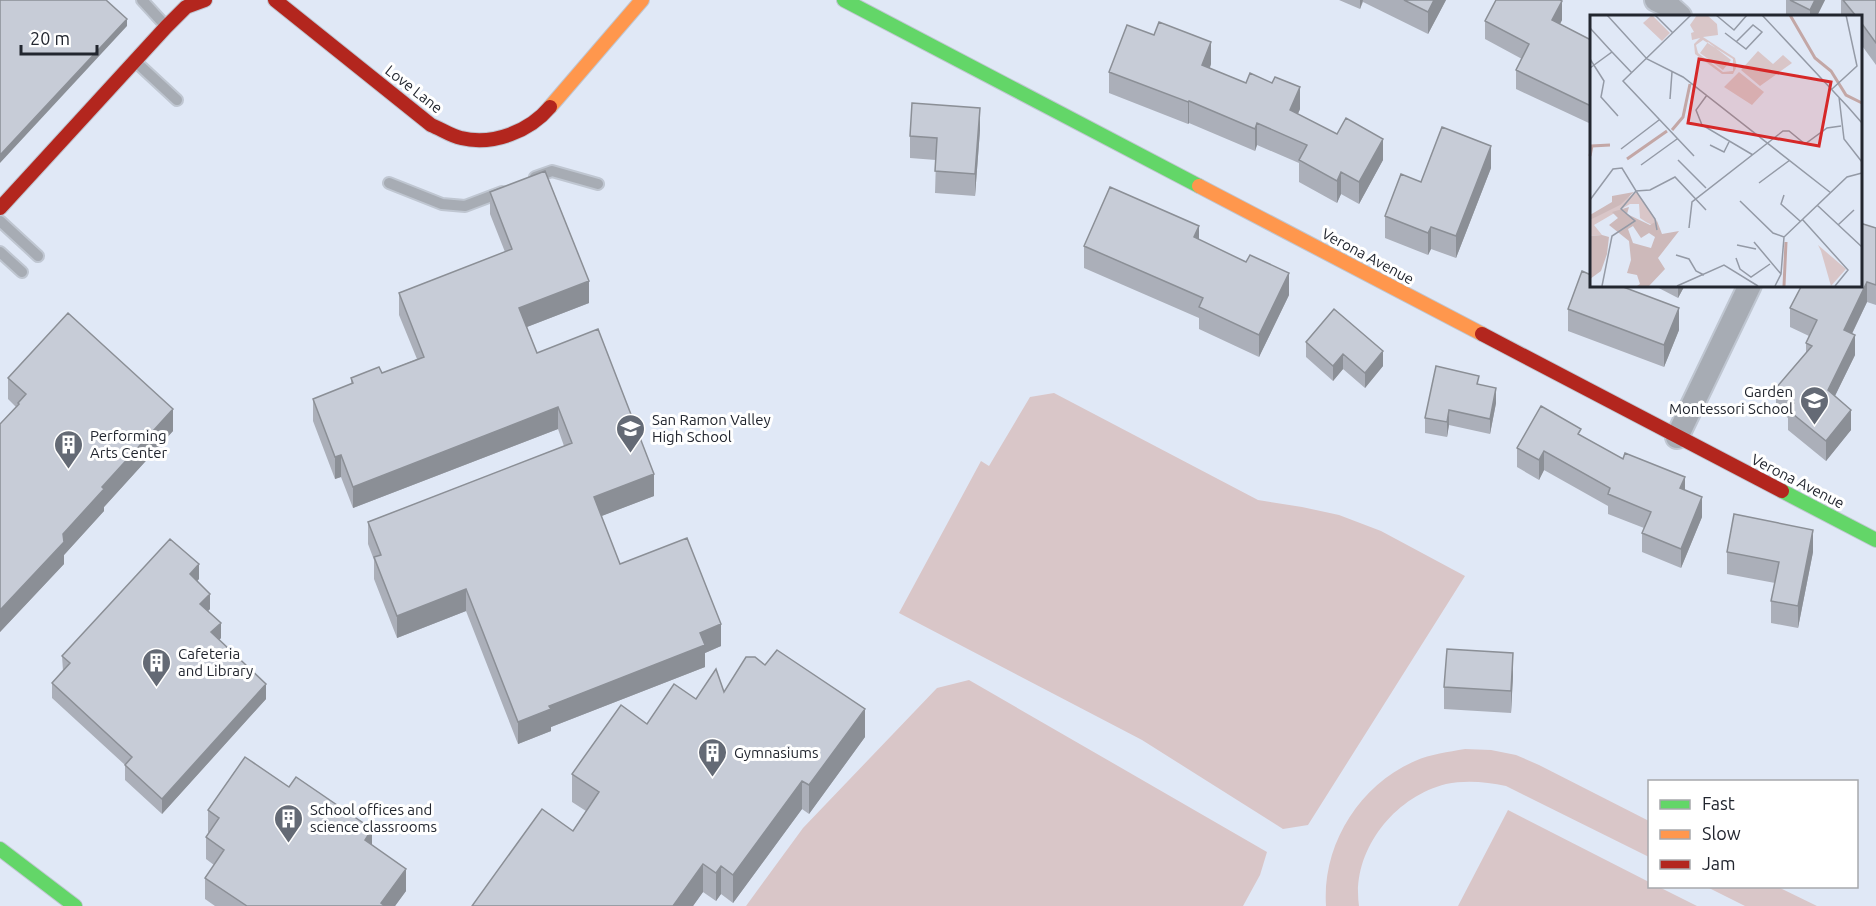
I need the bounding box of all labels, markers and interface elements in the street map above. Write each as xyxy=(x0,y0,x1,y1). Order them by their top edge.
inset map xyxy=(1590,15,1861,286)
scale bar xyxy=(21,18,98,56)
text: 20 m xyxy=(30,28,70,48)
street label: Love Lane xyxy=(382,61,446,117)
street label: Verona Avenue xyxy=(1319,225,1417,287)
place label: Garden Montessori School xyxy=(1669,383,1793,417)
school or university icon: Garden Montessori School xyxy=(1798,384,1830,426)
place label: San Ramon Valley High School xyxy=(652,411,771,445)
school or university icon: San Ramon Valley High School xyxy=(615,412,647,454)
place label: Performing Arts Center xyxy=(90,427,167,461)
building icon: Performing Arts Center xyxy=(53,428,85,470)
street label: Verona Avenue xyxy=(1749,450,1847,512)
place label: Cafeteria and Library xyxy=(178,645,253,679)
building icon: Cafeteria and Library xyxy=(141,646,173,688)
building icon: Gymnasiums xyxy=(697,736,729,778)
place label: Gymnasiums xyxy=(734,744,818,761)
legend xyxy=(1648,780,1858,888)
text: Fast xyxy=(1702,793,1735,813)
place label: School offices and science classrooms xyxy=(310,801,437,835)
building icon: School offices and science classrooms xyxy=(273,802,305,844)
text: Slow xyxy=(1702,823,1741,843)
text: Jam xyxy=(1702,853,1736,873)

